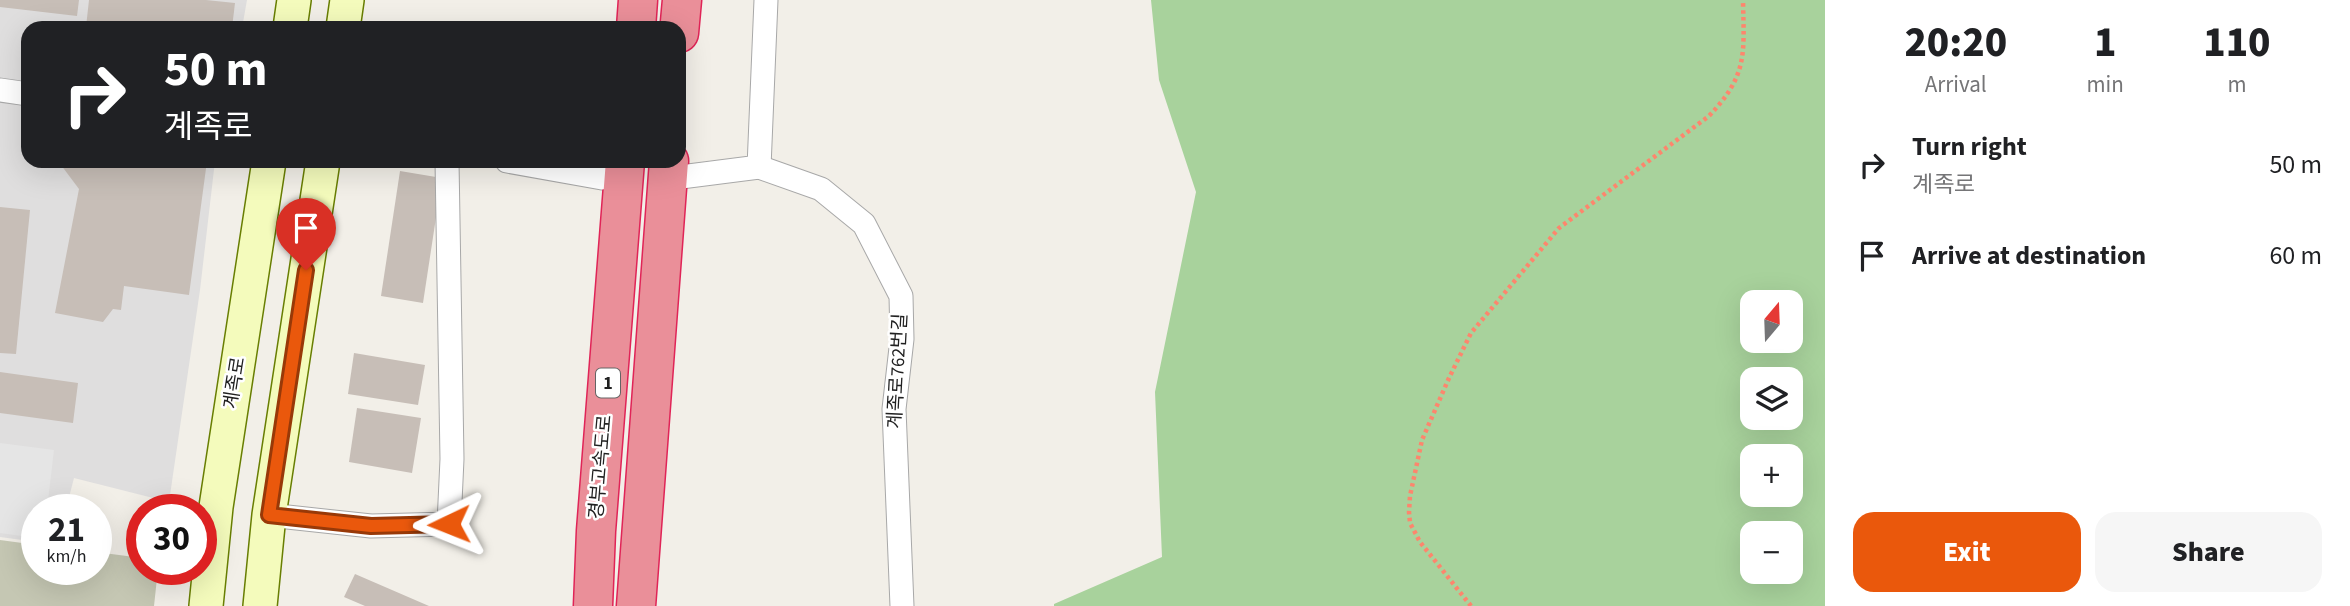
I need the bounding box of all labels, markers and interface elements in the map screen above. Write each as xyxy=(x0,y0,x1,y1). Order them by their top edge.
text: 20:20 xyxy=(1904,13,2007,73)
text: 1 xyxy=(2094,13,2116,73)
text: 110 xyxy=(2203,13,2271,73)
text: 50 m xyxy=(164,35,268,105)
icon: right xyxy=(49,49,140,140)
text: Arrival xyxy=(1925,68,1987,101)
text: min xyxy=(2087,68,2124,101)
text: m xyxy=(2227,68,2246,101)
text: 계족로 xyxy=(164,104,252,150)
text: Turn right xyxy=(1912,128,2027,165)
icon: right xyxy=(1853,146,1891,184)
text: 50 m xyxy=(2269,146,2322,183)
text: 계족로 xyxy=(1912,168,1975,201)
pin xyxy=(276,198,336,270)
icon: arrive xyxy=(287,209,325,247)
icon: arrive xyxy=(1853,237,1891,275)
text: Arrive at destination xyxy=(1912,237,2146,274)
text: 60 m xyxy=(2269,237,2322,274)
north arrow xyxy=(1740,290,1802,354)
map controls xyxy=(1740,290,1803,584)
street label: 계족로762번길 xyxy=(881,313,915,429)
street label: 계족로 xyxy=(218,355,252,411)
button: layers xyxy=(1740,367,1803,430)
road number: 1 xyxy=(596,368,620,398)
street label: 경부고속도로 xyxy=(583,414,619,520)
button: + xyxy=(1740,444,1803,507)
position arrow xyxy=(412,487,486,561)
speed limit sign: 30 xyxy=(126,494,217,585)
text: 21 xyxy=(48,505,85,555)
button: Exit xyxy=(1853,512,2081,592)
button: Share xyxy=(2095,512,2322,592)
button: − xyxy=(1740,521,1803,584)
text: km/h xyxy=(47,544,86,569)

